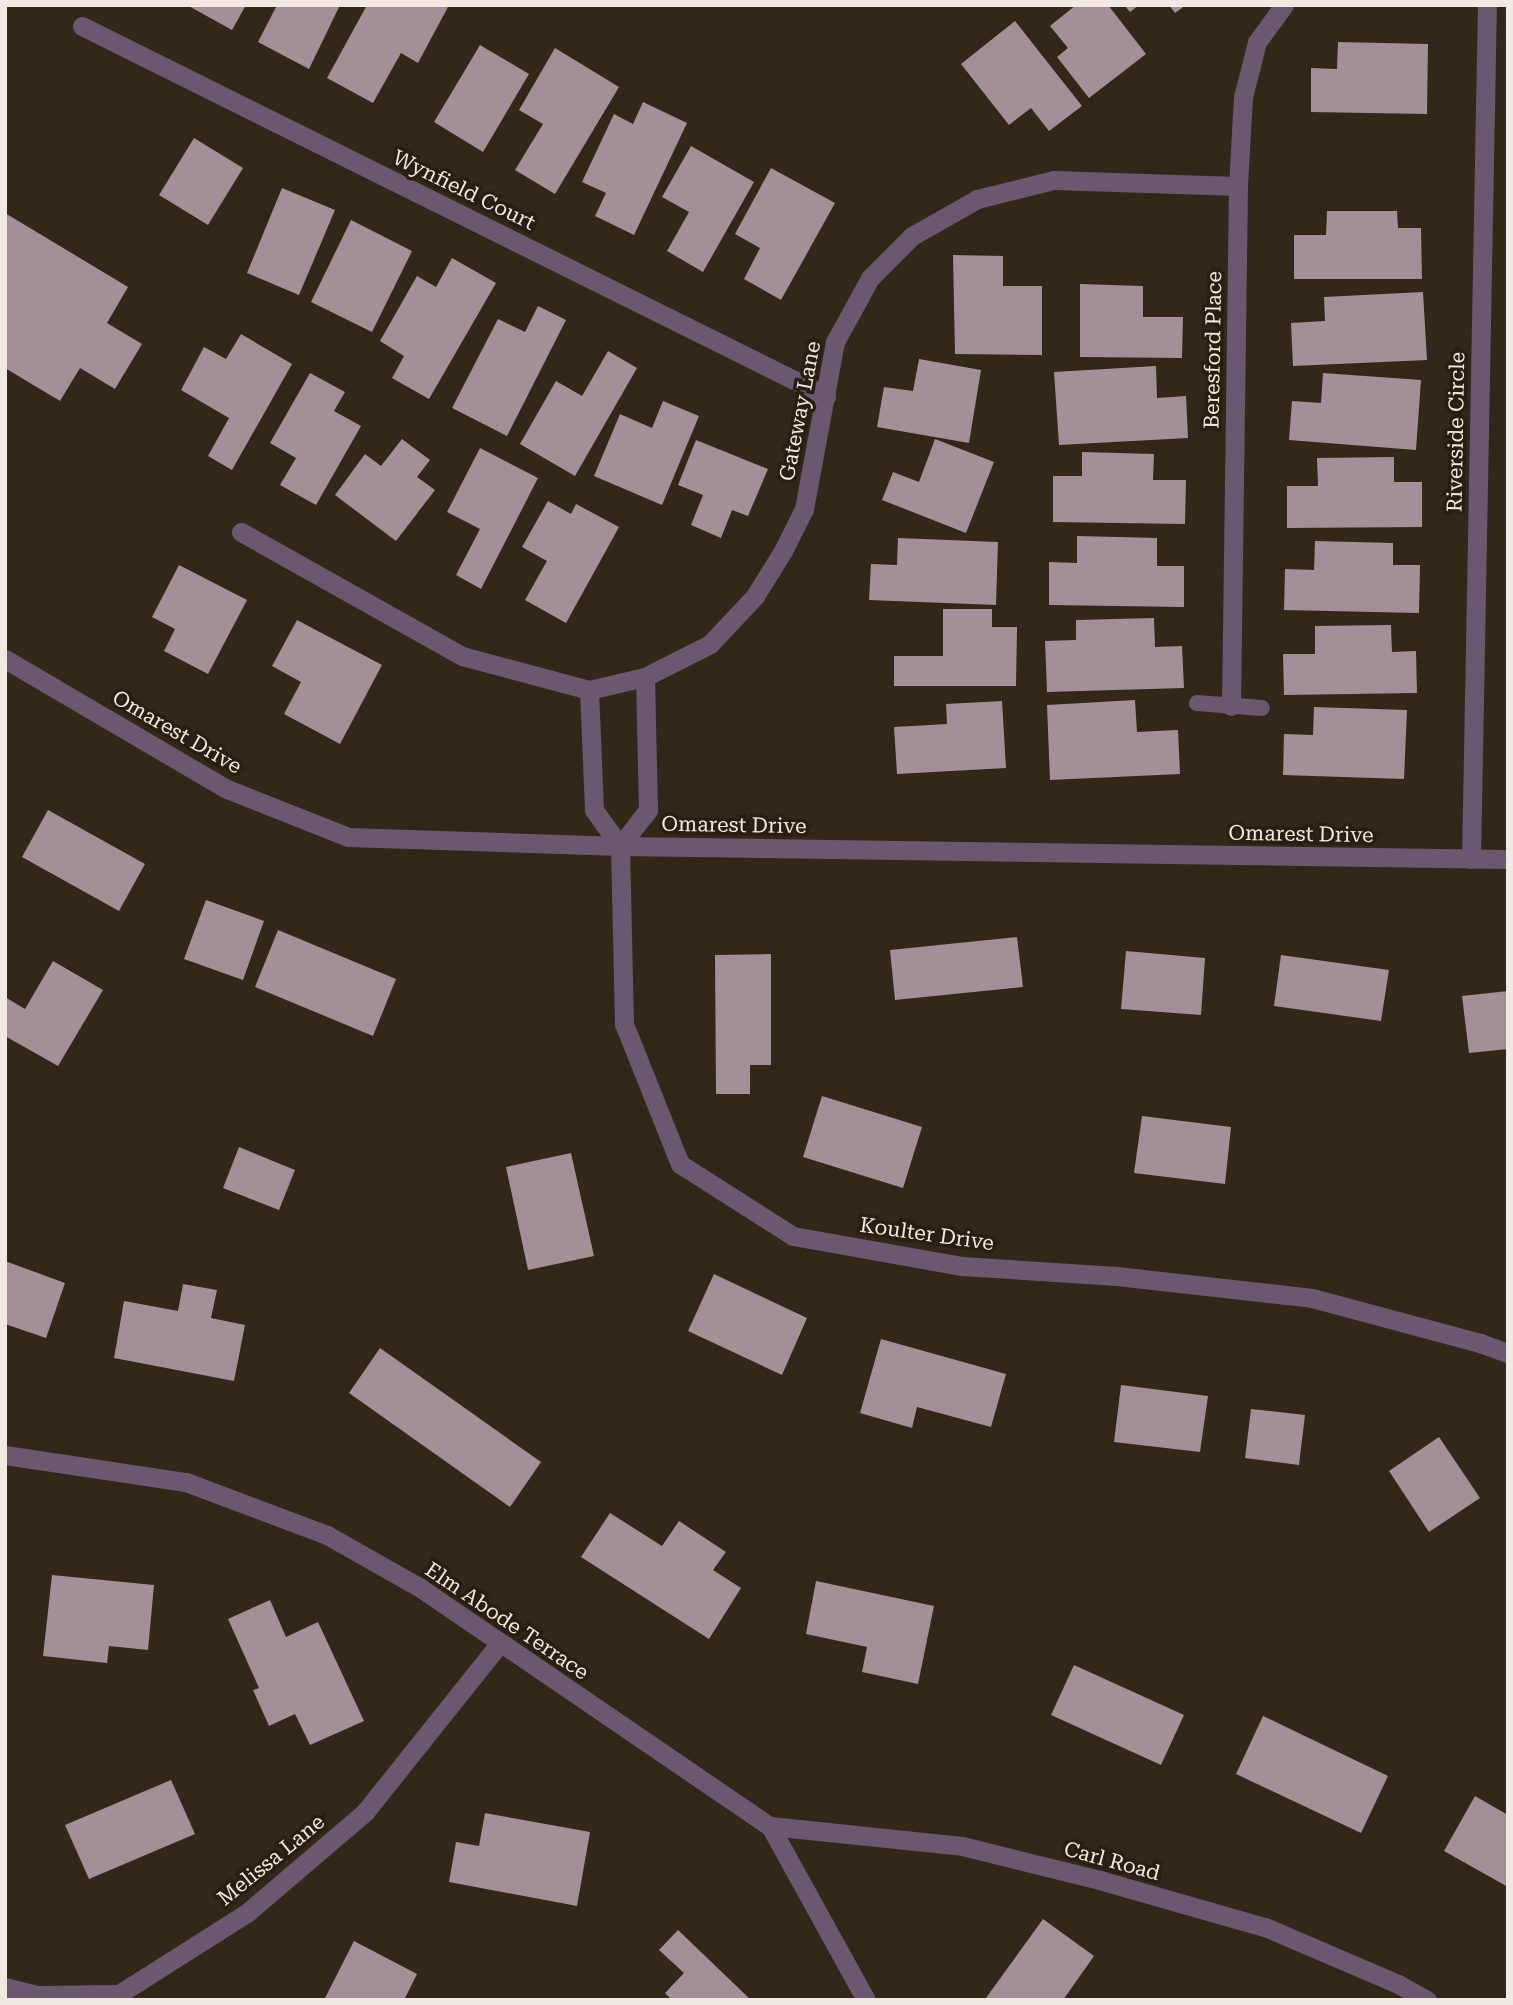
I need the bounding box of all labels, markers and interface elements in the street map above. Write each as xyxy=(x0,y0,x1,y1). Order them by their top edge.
street label: Wynfield Court xyxy=(389,145,539,235)
street label: Beresford Place xyxy=(1199,271,1227,429)
street label: Gateway Lane xyxy=(774,339,826,483)
street label: Riverside Circle xyxy=(1442,352,1470,512)
street label: Omarest Drive xyxy=(108,685,246,779)
street label: Omarest Drive xyxy=(661,811,807,839)
street label: Omarest Drive xyxy=(1228,820,1374,848)
street label: Koulter Drive xyxy=(858,1212,996,1256)
street label: Elm Abode Terrace xyxy=(420,1557,594,1685)
street label: Melissa Lane xyxy=(212,1809,330,1911)
street label: Carl Road xyxy=(1061,1836,1163,1886)

